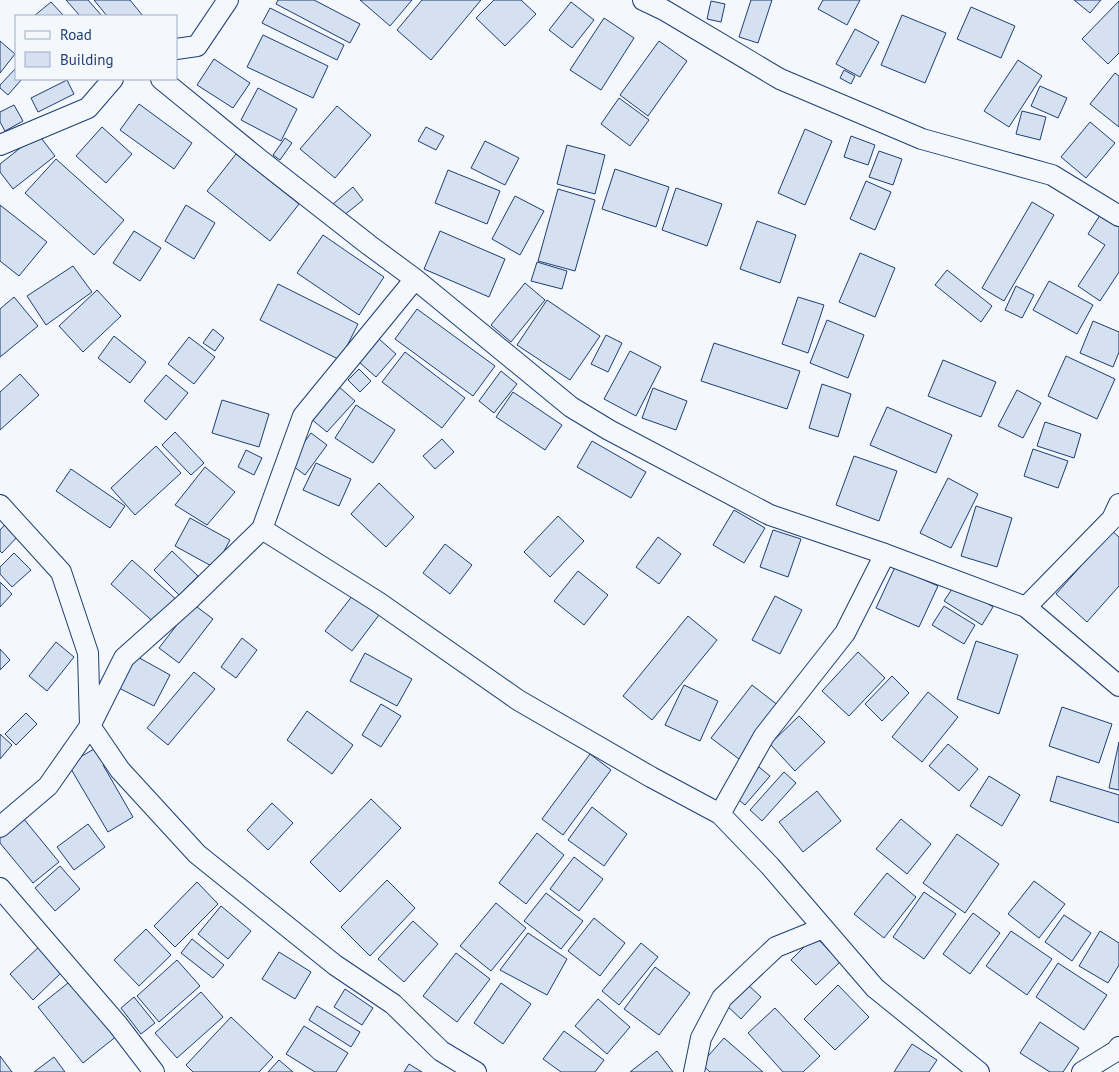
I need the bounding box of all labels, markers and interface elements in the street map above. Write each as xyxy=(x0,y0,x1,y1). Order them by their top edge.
legend xyxy=(15,15,178,80)
text: Road xyxy=(60,25,92,44)
text: Building xyxy=(60,50,114,69)

